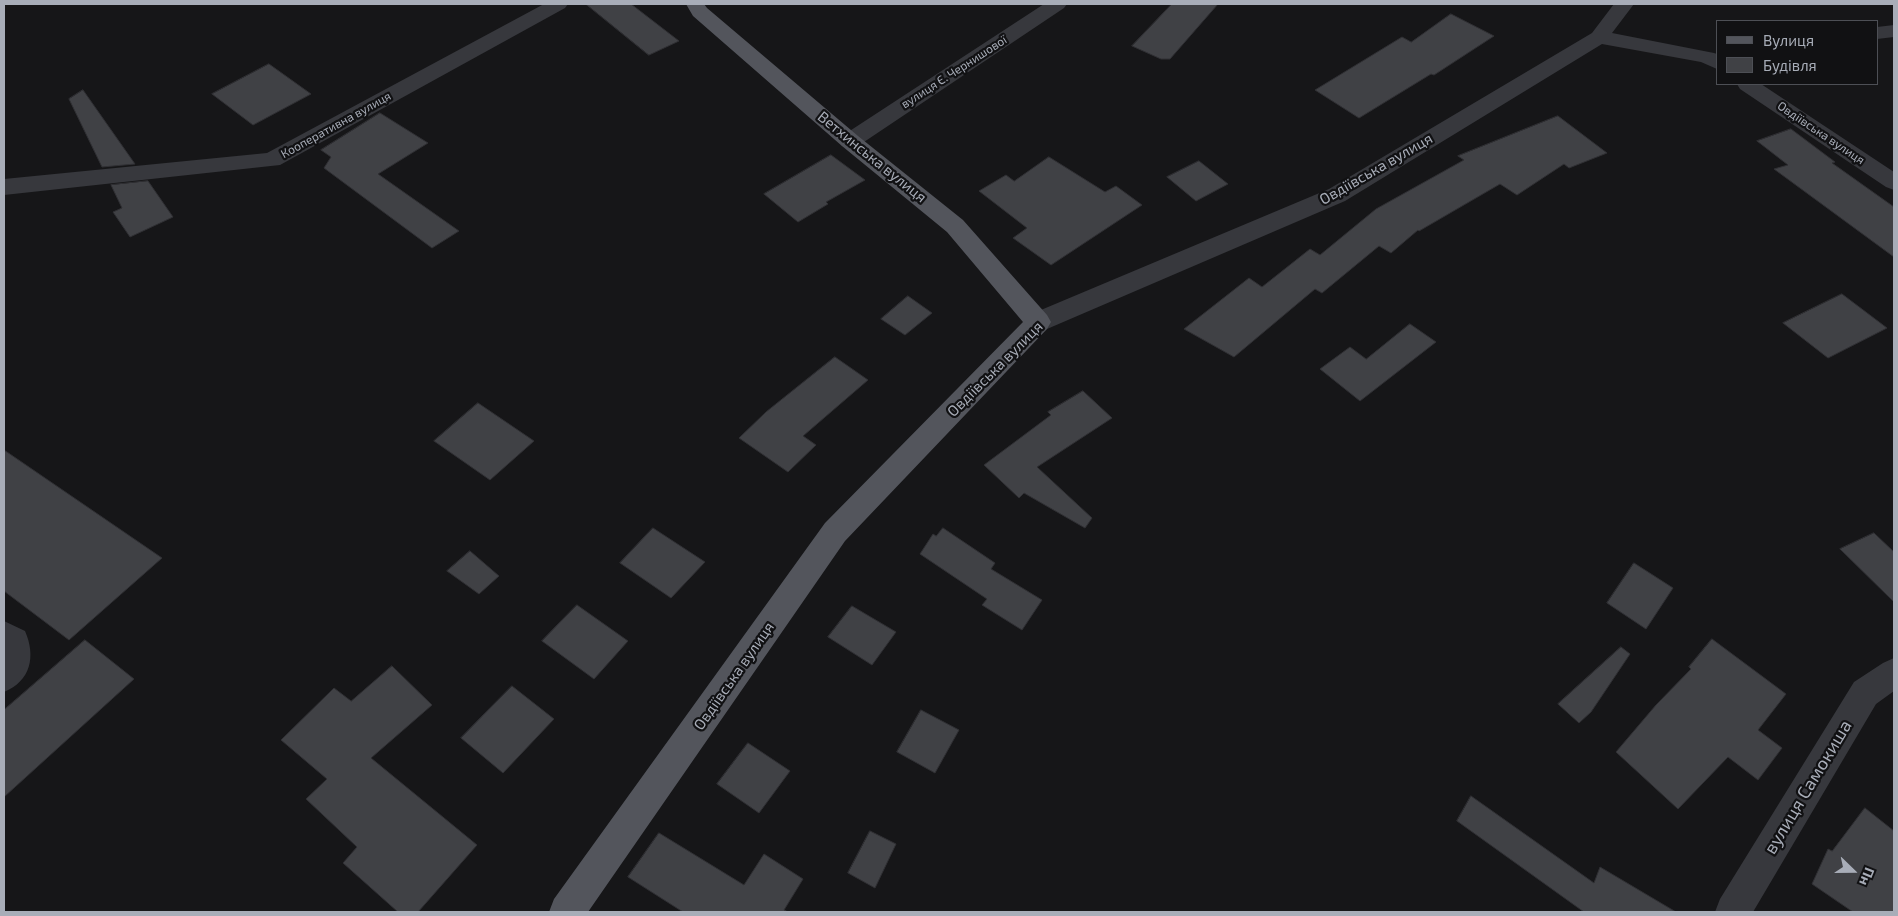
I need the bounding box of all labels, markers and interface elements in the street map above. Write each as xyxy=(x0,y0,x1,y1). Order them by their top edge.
legend xyxy=(1716,20,1878,85)
text: Вулиця xyxy=(1763,31,1814,49)
street label: вулиця Є. Чернишової xyxy=(898,32,1010,112)
text: Будівля xyxy=(1763,56,1817,74)
street label: Кооперативна вулиця xyxy=(278,89,394,161)
street label: Овдіївська вулиця xyxy=(1775,98,1867,168)
street label: Ветхинська вулиця xyxy=(814,108,930,206)
street label: Овдіївська вулиця xyxy=(1316,129,1436,209)
street label: Овдіївська вулиця xyxy=(944,318,1046,420)
street label: Овдіївська вулиця xyxy=(690,619,778,733)
street label: вулиця Самокиша xyxy=(1759,716,1857,858)
north arrow xyxy=(1828,846,1878,896)
text: Пн xyxy=(1856,865,1879,888)

